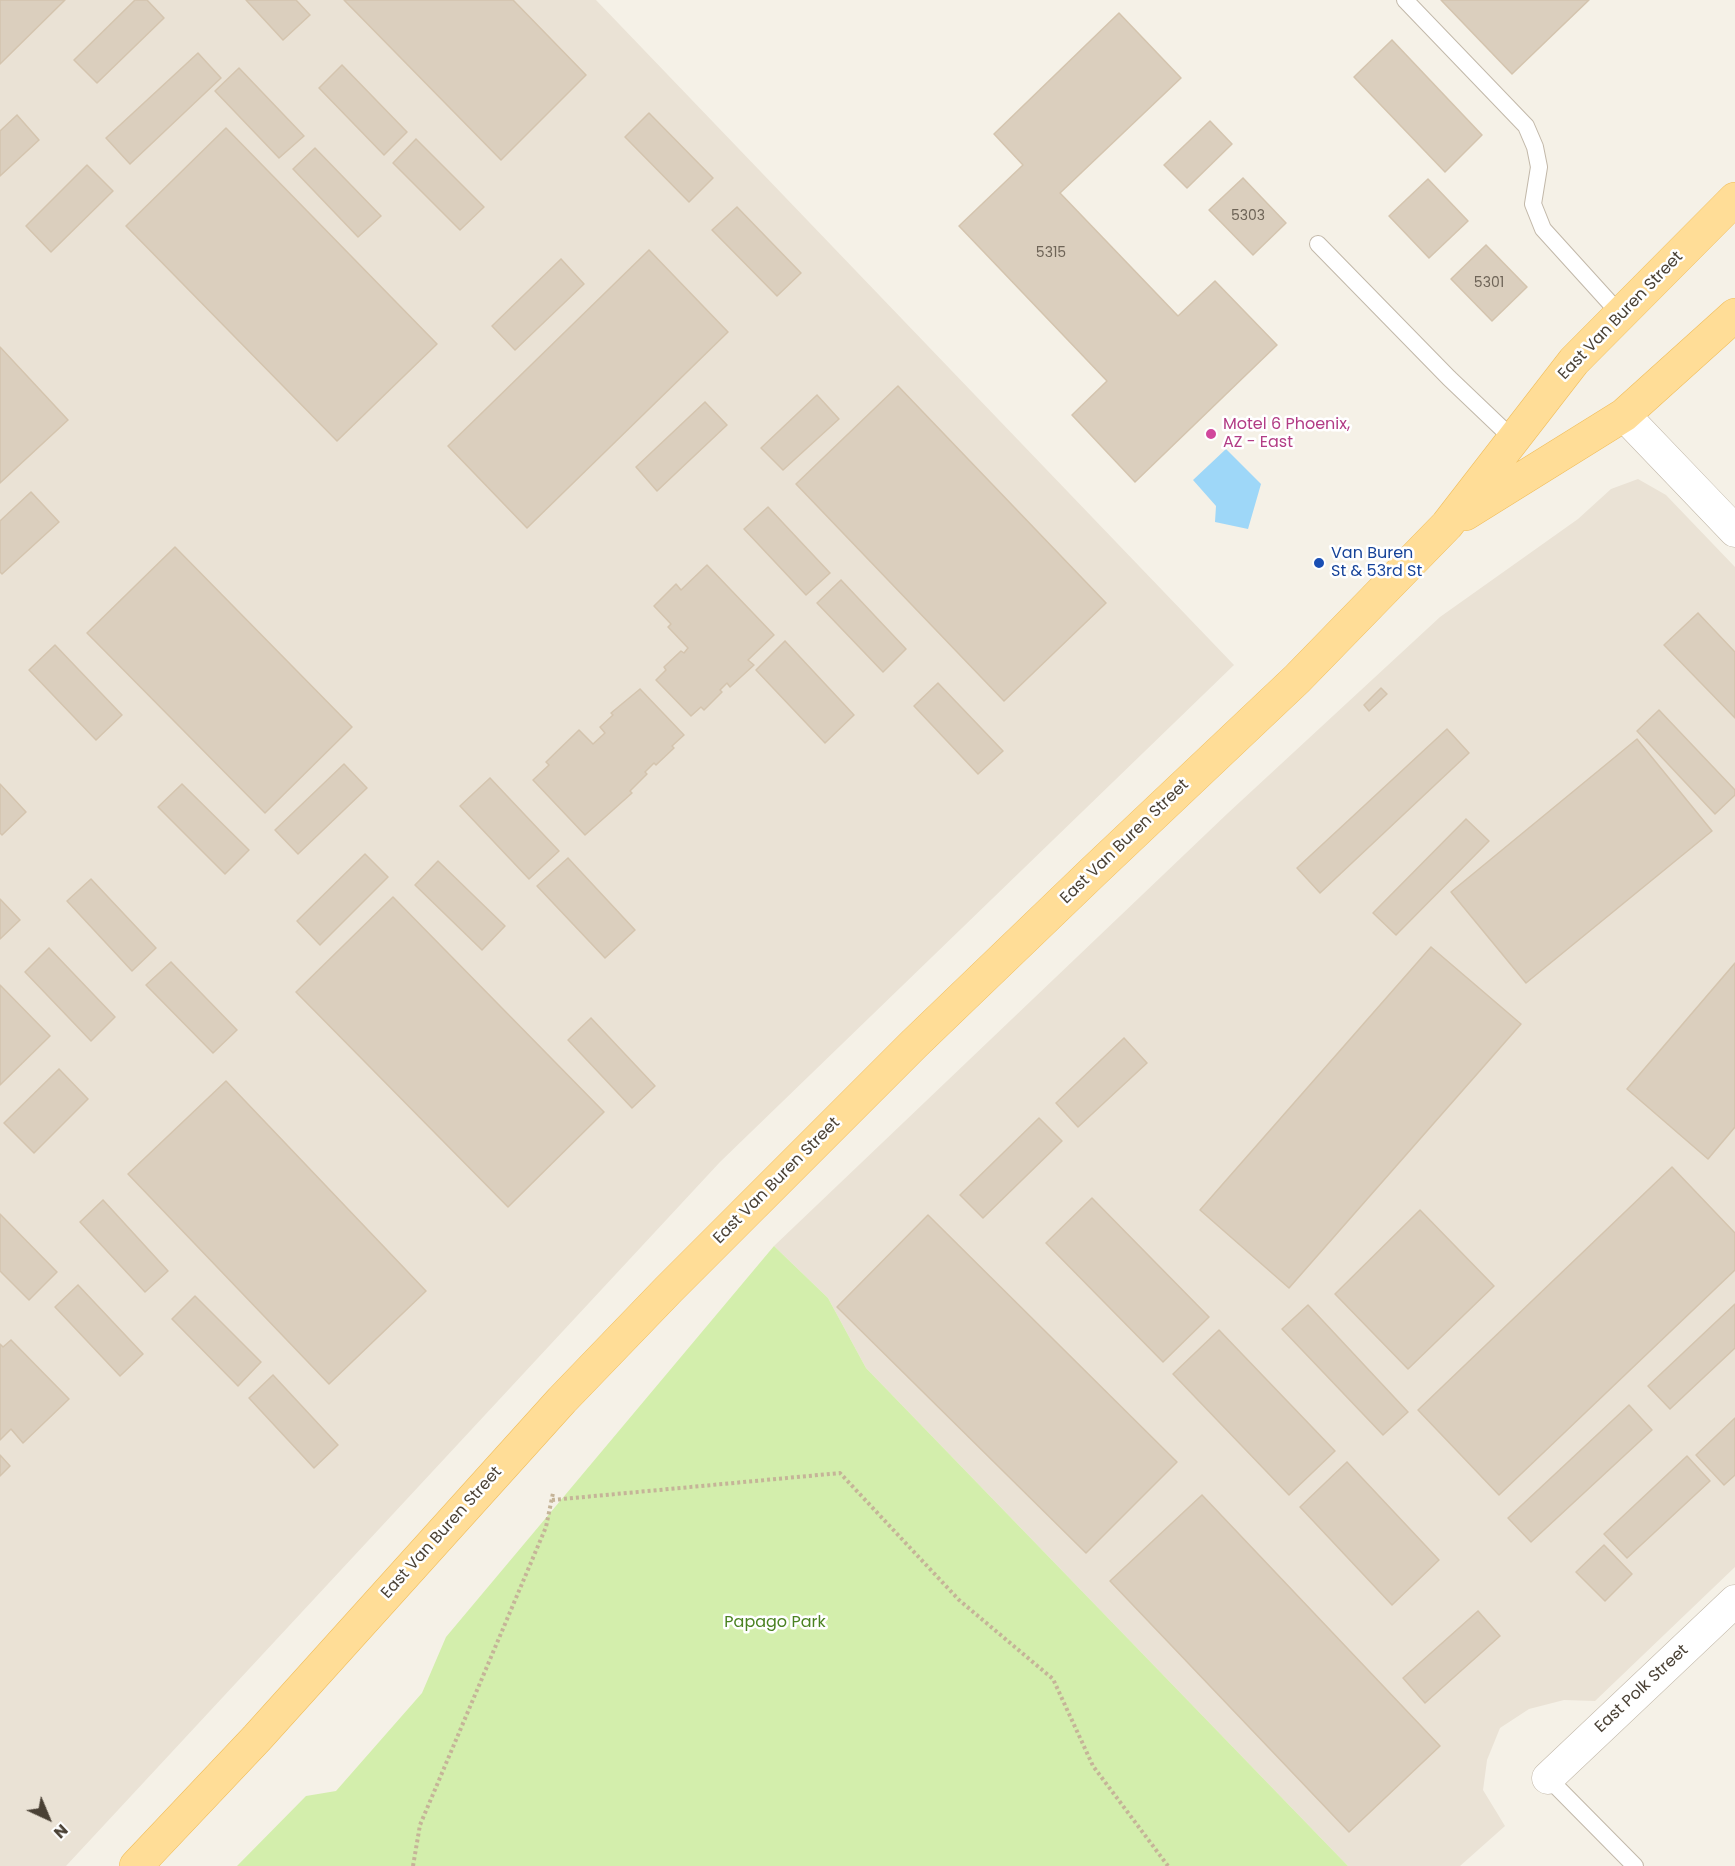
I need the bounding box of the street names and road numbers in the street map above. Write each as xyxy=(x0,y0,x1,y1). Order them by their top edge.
street label: East Van Buren Street xyxy=(1555,248,1687,384)
street label: East Van Buren Street xyxy=(1057,776,1193,908)
street label: East Van Buren Street xyxy=(710,1114,844,1248)
street label: East Van Buren Street xyxy=(378,1463,506,1603)
street label: East Polk Street xyxy=(1591,1641,1693,1737)

